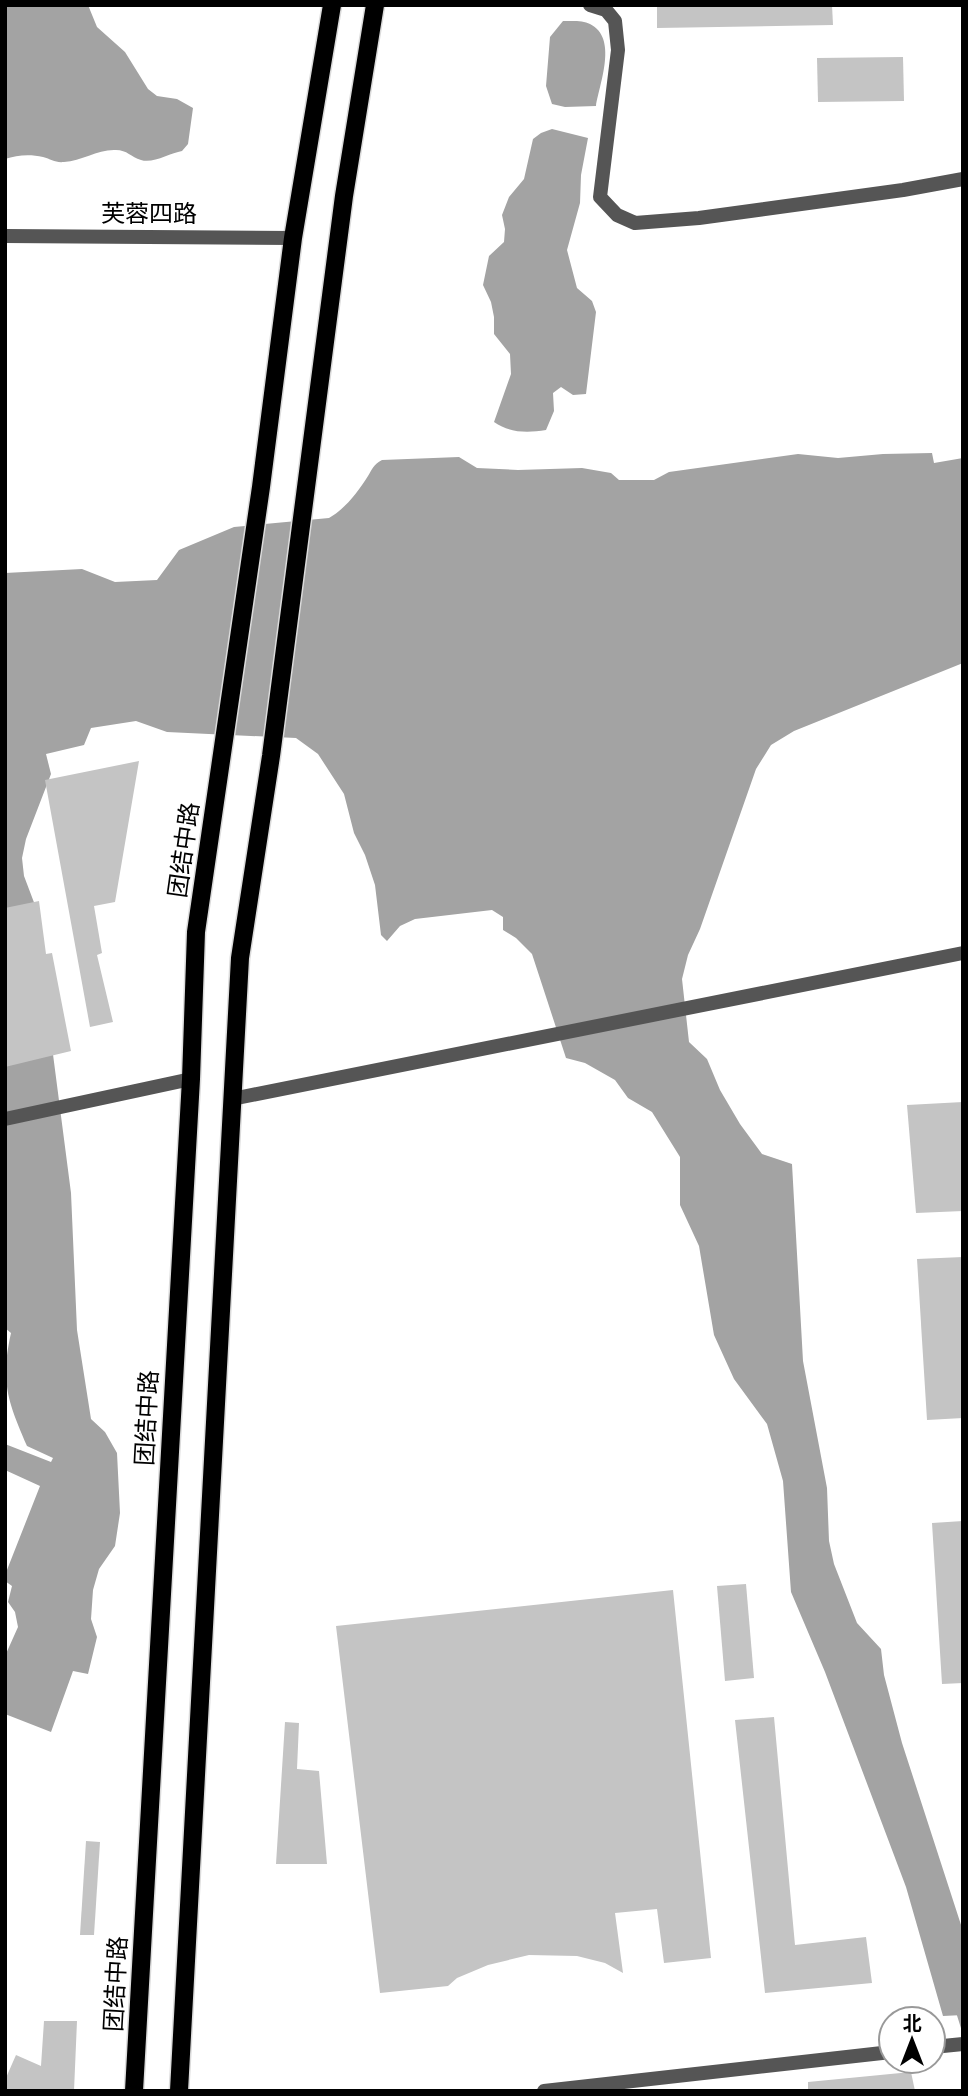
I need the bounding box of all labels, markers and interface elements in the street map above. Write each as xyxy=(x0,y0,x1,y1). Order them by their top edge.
street label: 芙蓉四路 xyxy=(101,199,197,229)
street label: 团结中路 xyxy=(162,800,206,900)
street label: 团结中路 xyxy=(130,1369,164,1467)
street label: 团结中路 xyxy=(99,1935,133,2033)
north arrow xyxy=(877,2005,947,2075)
text: 北 xyxy=(902,2012,922,2036)

